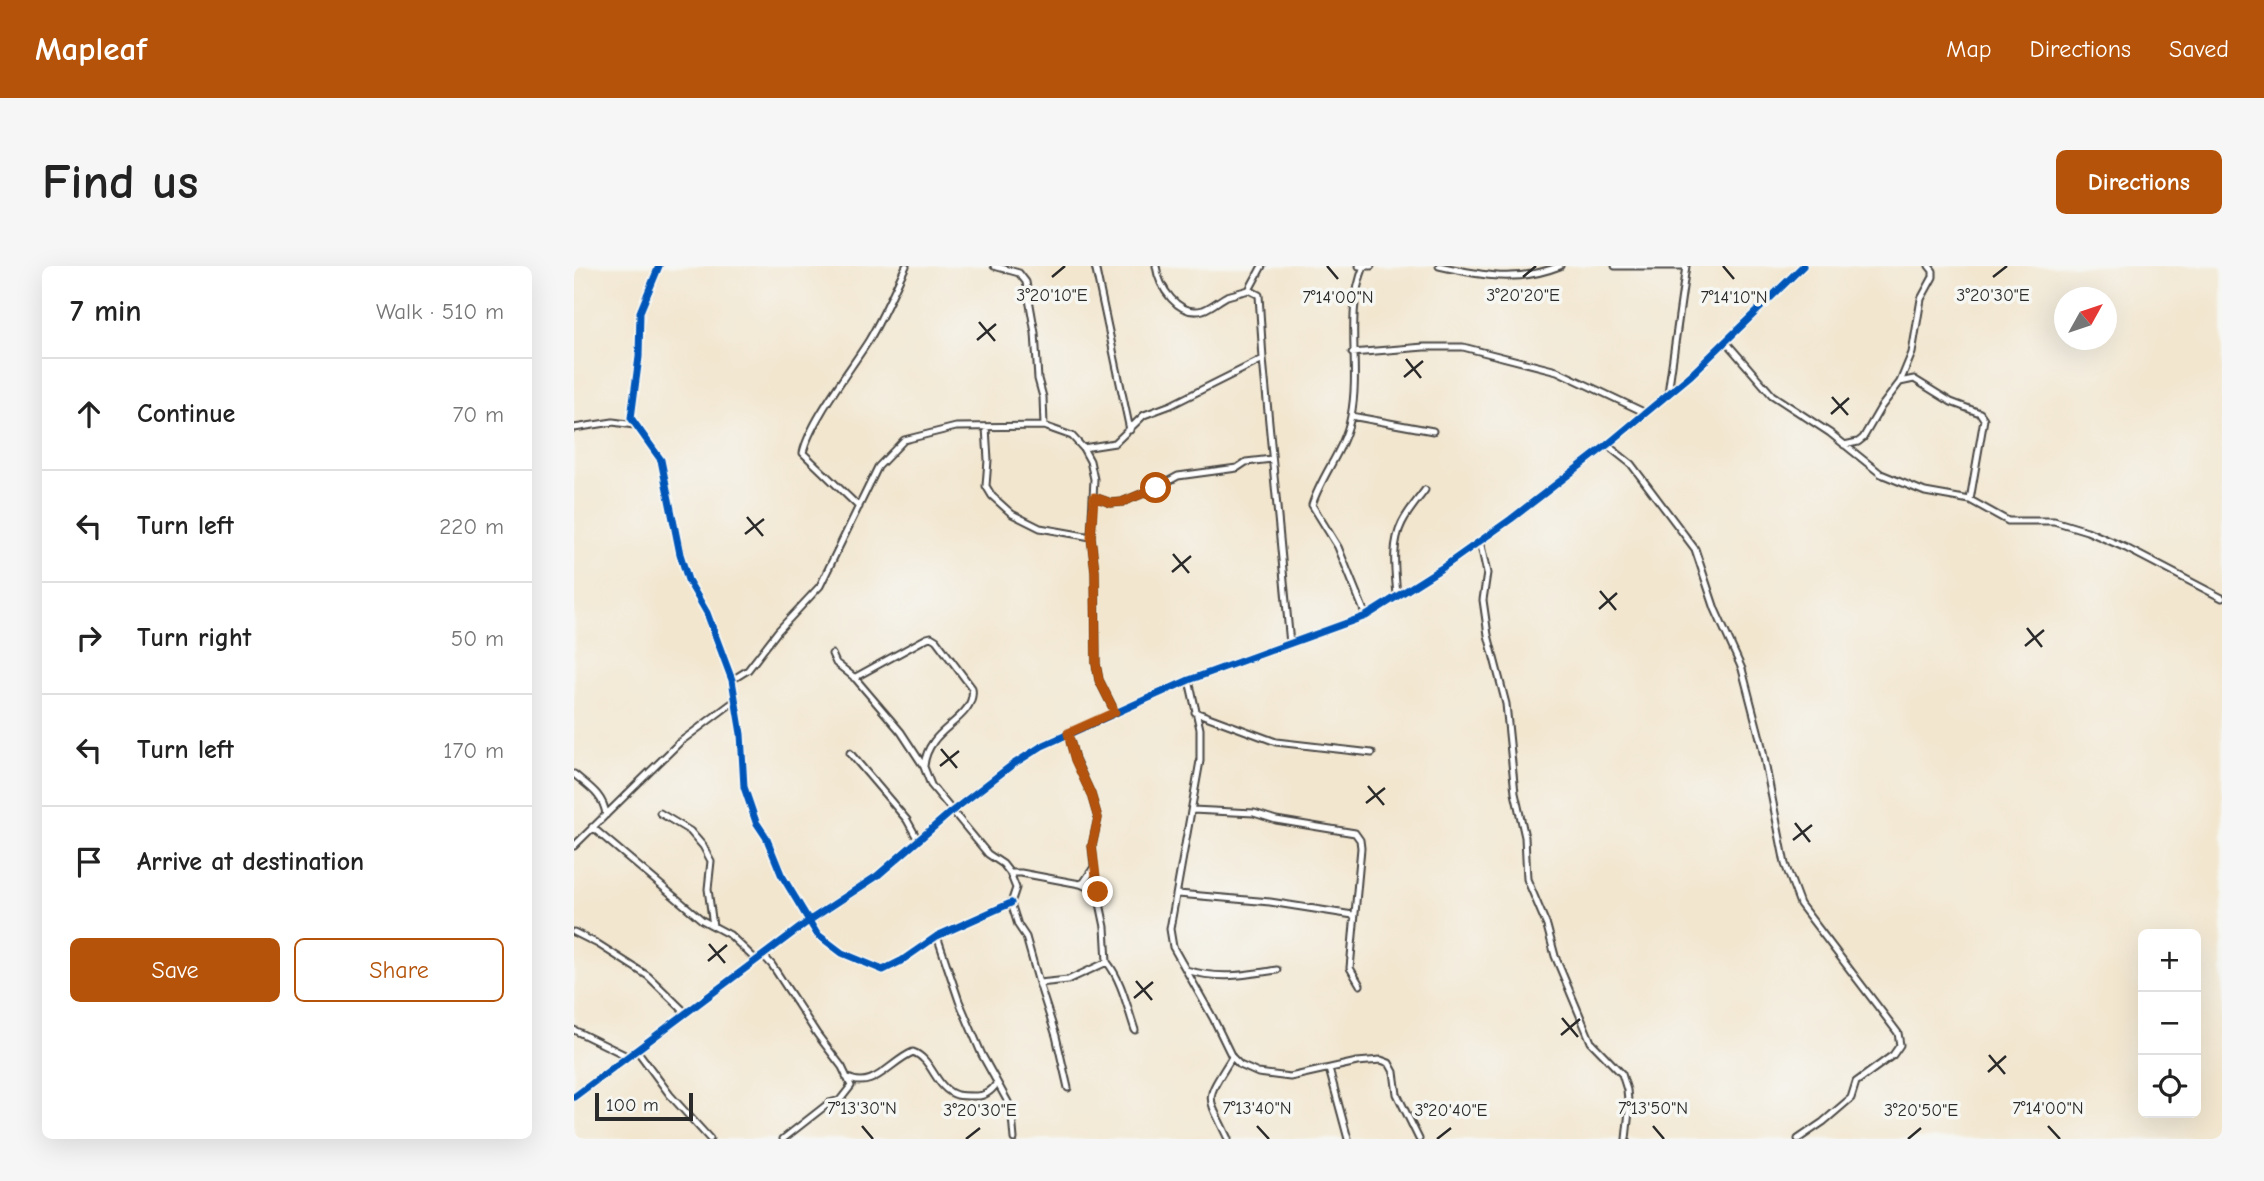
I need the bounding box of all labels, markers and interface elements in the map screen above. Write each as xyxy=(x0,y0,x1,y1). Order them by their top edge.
text: Mapleaf xyxy=(35,30,147,68)
text: Map xyxy=(1946,35,1992,63)
text: Directions xyxy=(2030,35,2131,63)
text: Saved xyxy=(2169,35,2229,63)
button: Directions xyxy=(2056,150,2222,214)
text: Find us xyxy=(42,154,198,210)
text: 3°20'10"E xyxy=(1016,285,1088,306)
text: 3°20'20"E xyxy=(1486,285,1560,306)
text: 3°20'30"E xyxy=(1956,285,2030,306)
text: 7°14'00"N xyxy=(1302,287,1374,308)
text: 7°14'10"N xyxy=(1700,287,1768,308)
north arrow xyxy=(2054,287,2117,350)
text: 7 min xyxy=(70,294,142,329)
text: Walk · 510 m xyxy=(376,298,504,325)
icon: ahead xyxy=(70,395,108,433)
text: Continue xyxy=(137,399,235,429)
text: 70 m xyxy=(452,401,504,428)
route start xyxy=(1140,472,1171,503)
icon: left xyxy=(70,507,108,545)
text: Turn left xyxy=(137,511,234,541)
text: 220 m xyxy=(439,513,504,540)
icon: right xyxy=(70,619,108,657)
text: Turn right xyxy=(137,623,251,653)
text: 50 m xyxy=(451,625,504,652)
icon: left xyxy=(70,731,108,769)
text: Turn left xyxy=(137,735,234,765)
text: 170 m xyxy=(443,737,504,764)
icon: arrive xyxy=(70,843,108,881)
text: Arrive at destination xyxy=(137,847,364,877)
route end xyxy=(1082,876,1113,907)
map controls xyxy=(2138,929,2201,1118)
button: + xyxy=(2138,929,2201,992)
button: Save xyxy=(70,938,280,1002)
button: Share xyxy=(294,938,504,1002)
button: − xyxy=(2138,992,2201,1055)
button: locate xyxy=(2138,1055,2201,1118)
scale bar xyxy=(595,1090,693,1122)
text: 100 m xyxy=(606,1094,659,1116)
text: 7°13'30"N xyxy=(827,1098,897,1119)
text: 7°13'40"N xyxy=(1222,1098,1292,1119)
text: 7°13'50"N xyxy=(1618,1098,1688,1119)
text: 7°14'00"N xyxy=(2012,1098,2084,1119)
text: 3°20'30"E xyxy=(943,1100,1017,1121)
text: 3°20'40"E xyxy=(1415,1100,1488,1121)
text: 3°20'50"E xyxy=(1884,1100,1958,1121)

